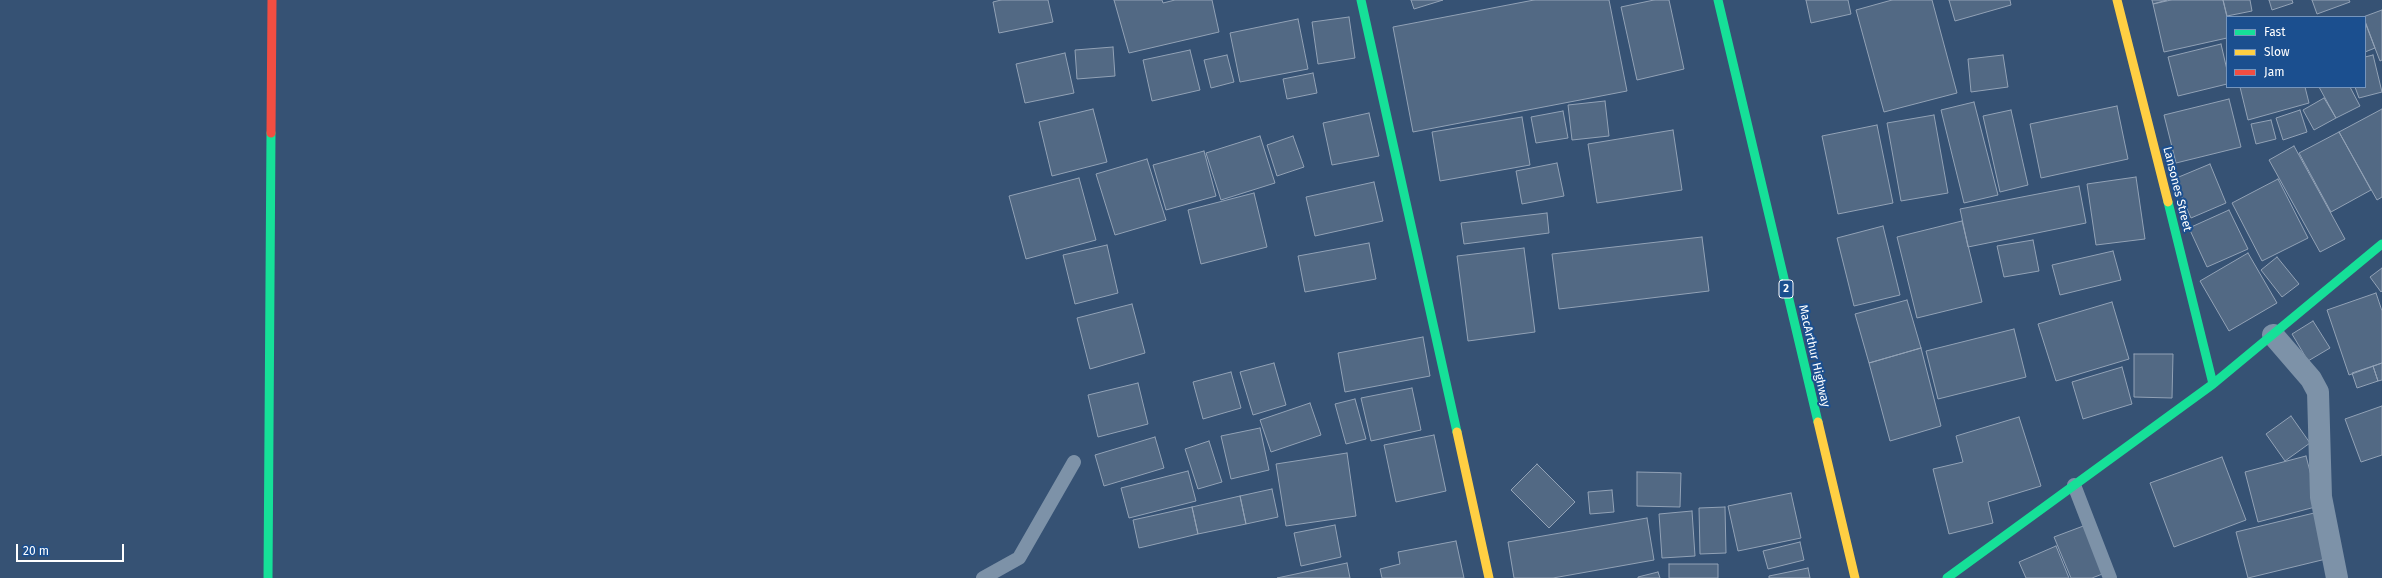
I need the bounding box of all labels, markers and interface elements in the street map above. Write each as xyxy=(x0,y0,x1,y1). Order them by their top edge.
legend xyxy=(2226,16,2366,88)
text: Fast xyxy=(2264,25,2286,39)
text: Slow xyxy=(2264,45,2290,59)
text: Jam xyxy=(2264,65,2284,79)
street label: Lansones Street xyxy=(2159,145,2195,233)
road number: 2 xyxy=(1779,280,1793,298)
street label: MacArthur Highway xyxy=(1795,303,1833,409)
scale bar xyxy=(18,536,126,562)
text: 20 m xyxy=(23,544,49,558)

